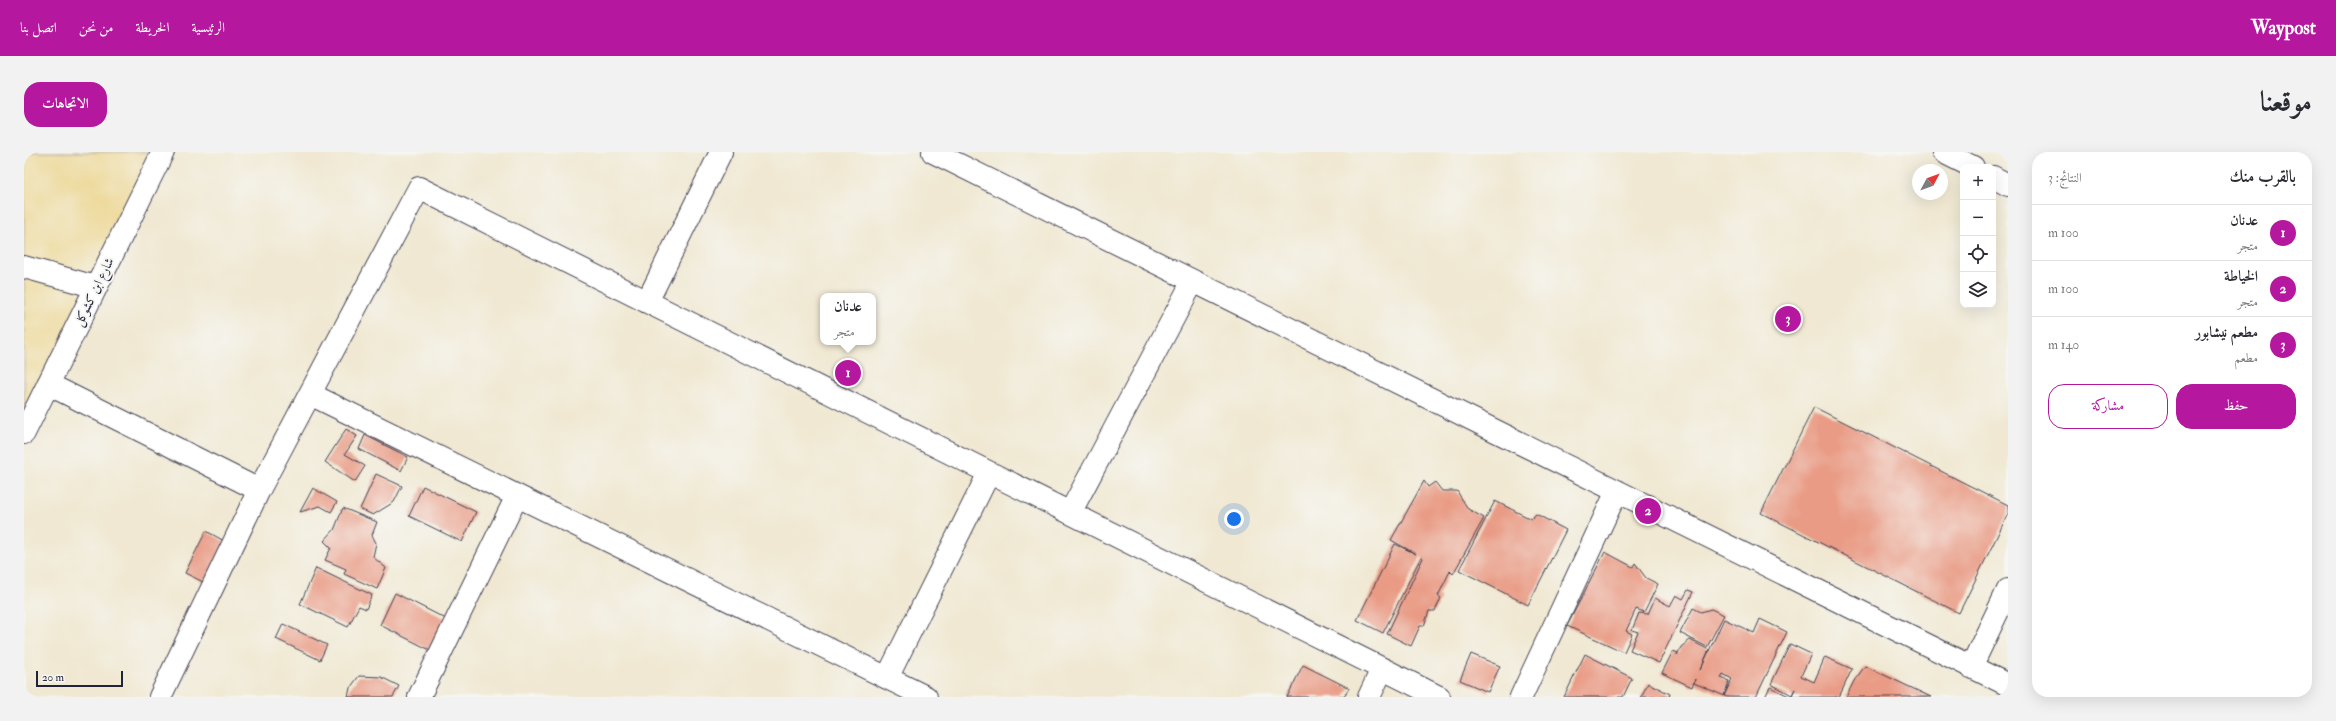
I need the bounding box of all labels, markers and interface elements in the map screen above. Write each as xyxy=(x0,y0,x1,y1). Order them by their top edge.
text: Waypost xyxy=(2251,16,2316,40)
text: اتصل بنا xyxy=(20,19,57,36)
text: من نحن xyxy=(79,19,113,36)
text: الخريطة xyxy=(135,19,169,36)
text: الرئيسية xyxy=(191,19,225,36)
button: الاتجاهات xyxy=(24,82,107,127)
text: موقعنا xyxy=(2260,85,2312,120)
north arrow xyxy=(1912,164,1948,200)
map controls xyxy=(1960,164,1996,308)
button: + xyxy=(1960,164,1996,200)
text: بالقرب منك xyxy=(2230,166,2296,187)
text: النتائج: 3 xyxy=(2048,170,2082,186)
button: − xyxy=(1960,200,1996,236)
text: عدنان xyxy=(2230,211,2258,230)
text: 100 m xyxy=(2048,225,2079,241)
text: 1 xyxy=(2281,225,2285,241)
button: locate xyxy=(1960,236,1996,272)
text: متجر xyxy=(2237,238,2258,254)
street label: شارع ابن كشوكل xyxy=(70,255,120,330)
text: الخياطة xyxy=(2224,267,2258,286)
button: layers xyxy=(1960,272,1996,308)
text: 100 m xyxy=(2048,281,2079,297)
text: 2 xyxy=(2280,281,2286,297)
popup xyxy=(820,293,876,345)
text: متجر xyxy=(2237,294,2258,310)
text: عدنان xyxy=(834,297,862,316)
pin: 3 xyxy=(1775,304,1801,334)
text: مطعم نيشابور xyxy=(2195,323,2258,342)
text: متجر xyxy=(834,324,855,340)
text: 140 m xyxy=(2048,337,2079,353)
text: 3 xyxy=(2281,337,2286,353)
text: مطعم xyxy=(2234,350,2258,366)
pin: 1 xyxy=(835,358,861,388)
button: مشاركة xyxy=(2048,384,2168,429)
button: حفظ xyxy=(2176,384,2296,429)
pin: 2 xyxy=(1635,496,1661,526)
your location xyxy=(1224,509,1244,529)
scale bar xyxy=(36,669,123,688)
text: 20 m xyxy=(42,671,64,684)

